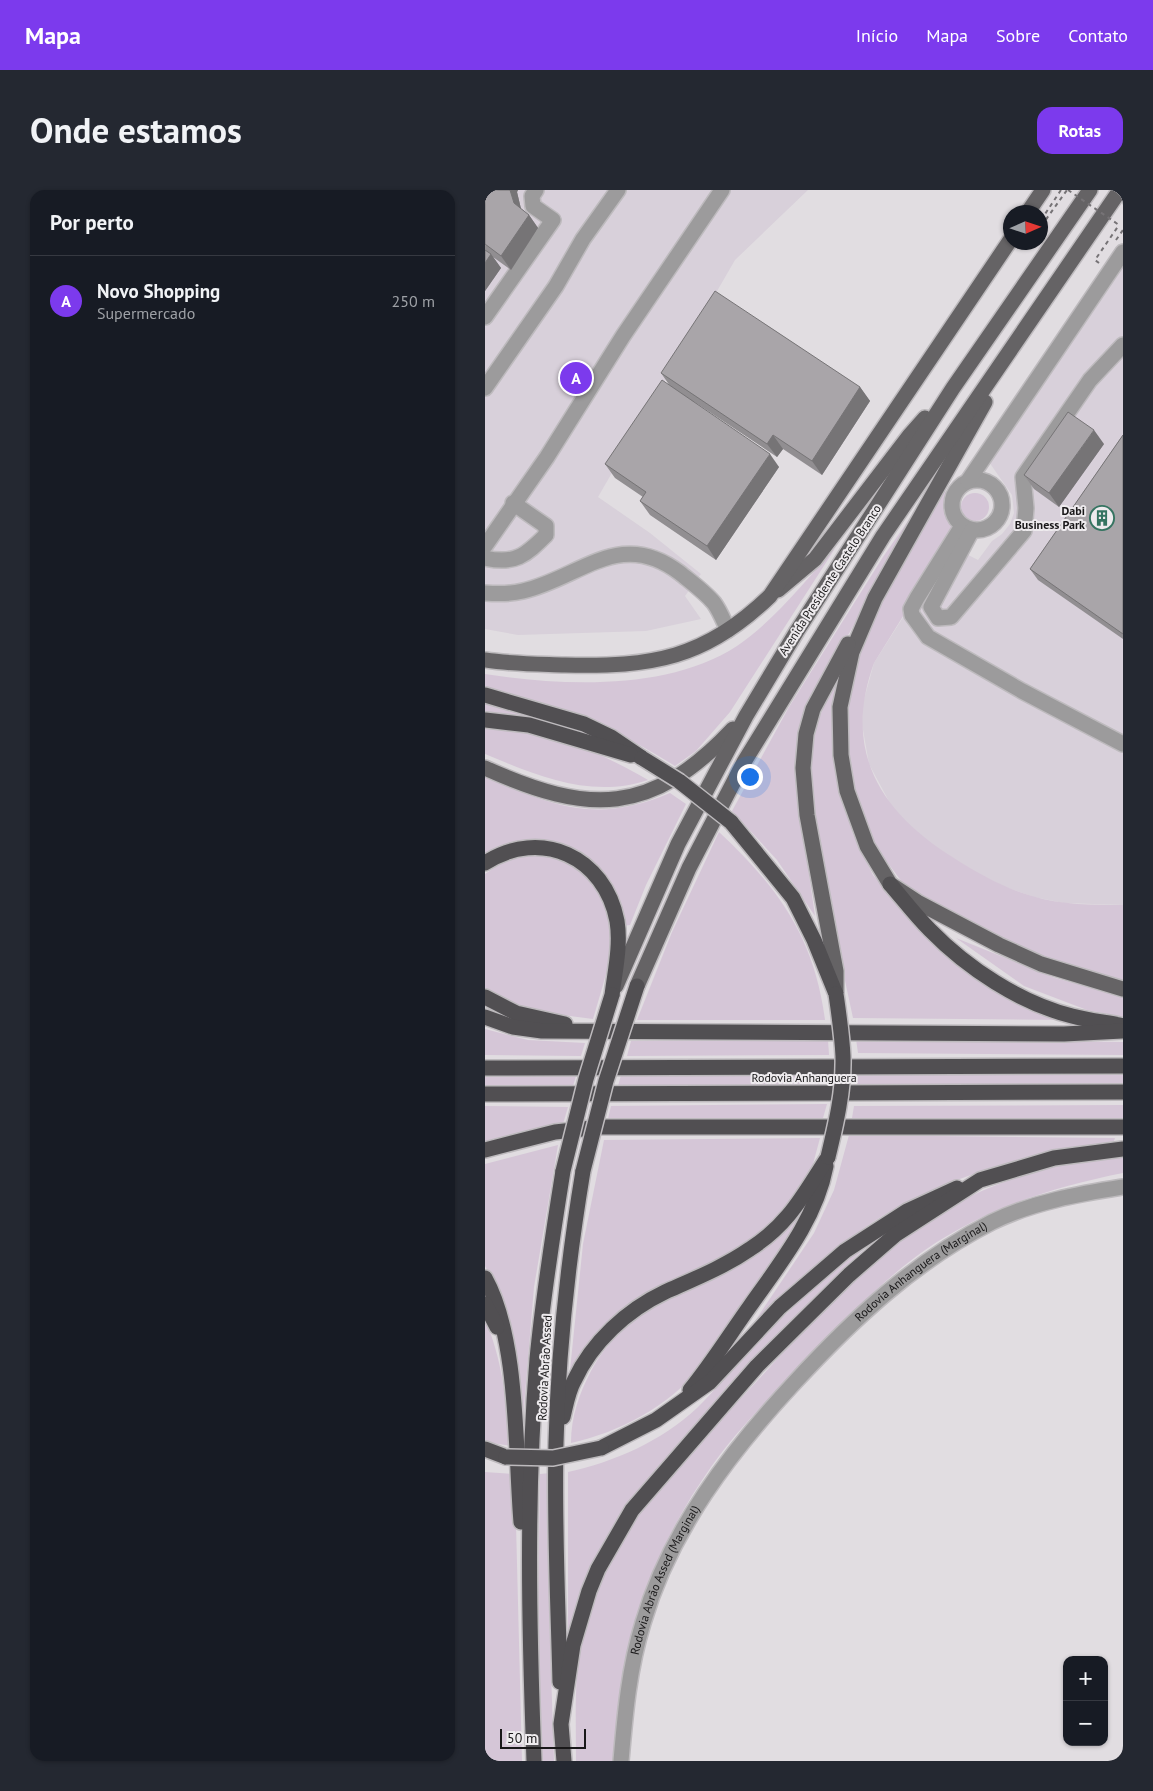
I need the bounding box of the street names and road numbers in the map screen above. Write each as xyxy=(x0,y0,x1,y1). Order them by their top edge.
street label: Avenida Presidente Castelo Branco xyxy=(775,501,884,658)
street label: Rodovia Anhanguera xyxy=(751,1070,857,1085)
street label: Rodovia Anhanguera (Marginal) xyxy=(851,1218,990,1324)
street label: Rodovia Abrão Assed xyxy=(534,1315,555,1421)
street label: Rodovia Abrão Assed (Marginal) xyxy=(627,1502,703,1656)

